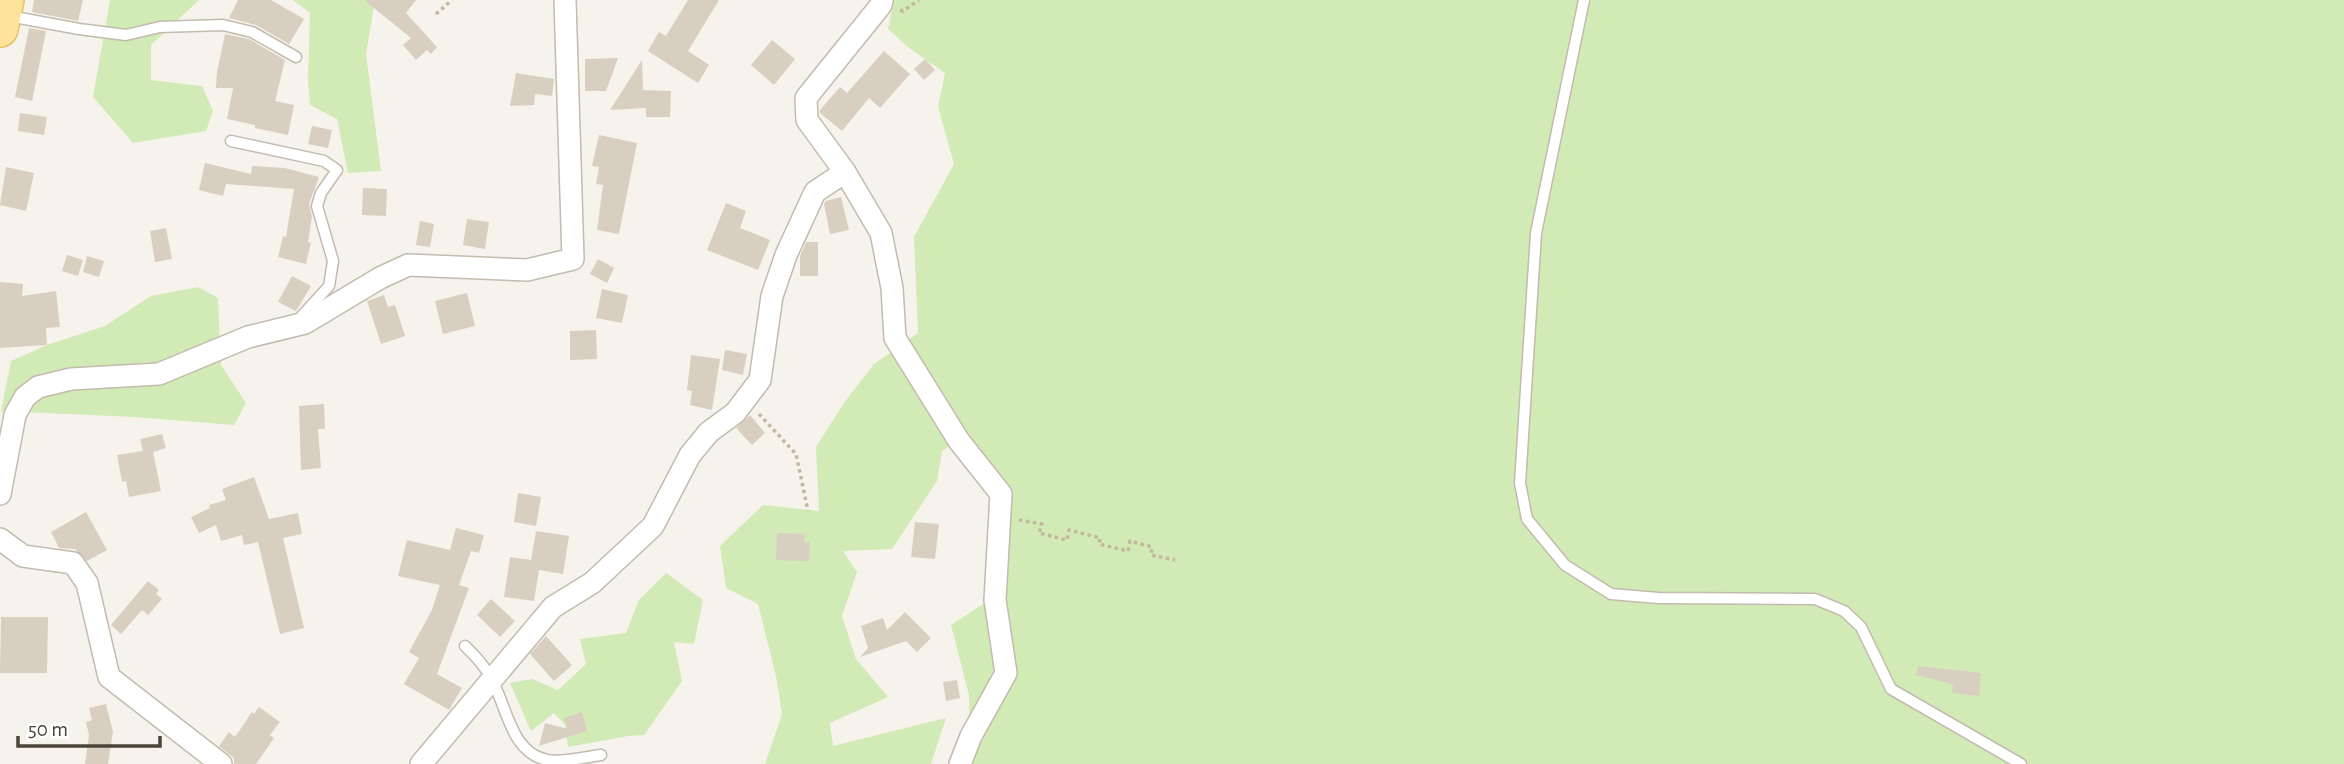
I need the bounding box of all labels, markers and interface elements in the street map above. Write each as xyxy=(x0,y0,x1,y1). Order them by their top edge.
scale bar xyxy=(18,704,159,748)
text: 50 m xyxy=(28,719,68,740)

